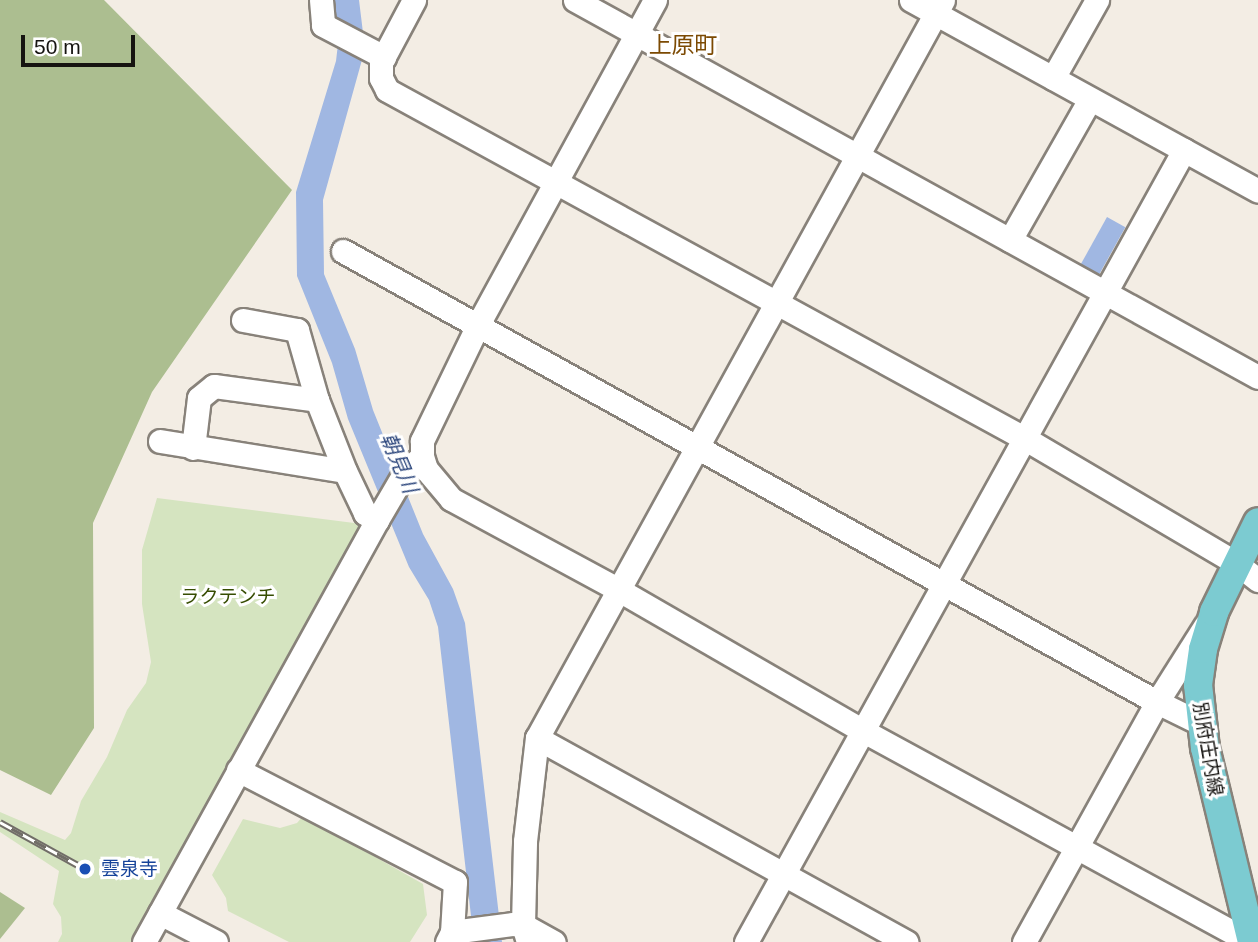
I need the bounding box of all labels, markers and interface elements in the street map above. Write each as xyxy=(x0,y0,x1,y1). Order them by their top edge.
scale bar xyxy=(24,21,138,65)
district label: 上原町 xyxy=(649,31,717,59)
text: 50 m xyxy=(34,35,81,58)
water label: 朝見川 xyxy=(375,429,423,497)
park label: ラクテンチ xyxy=(181,586,275,608)
street label: 別府庄内線 xyxy=(1189,700,1227,798)
place label: 雲泉寺 xyxy=(101,858,158,880)
marker: 雲泉寺 xyxy=(75,859,95,879)

